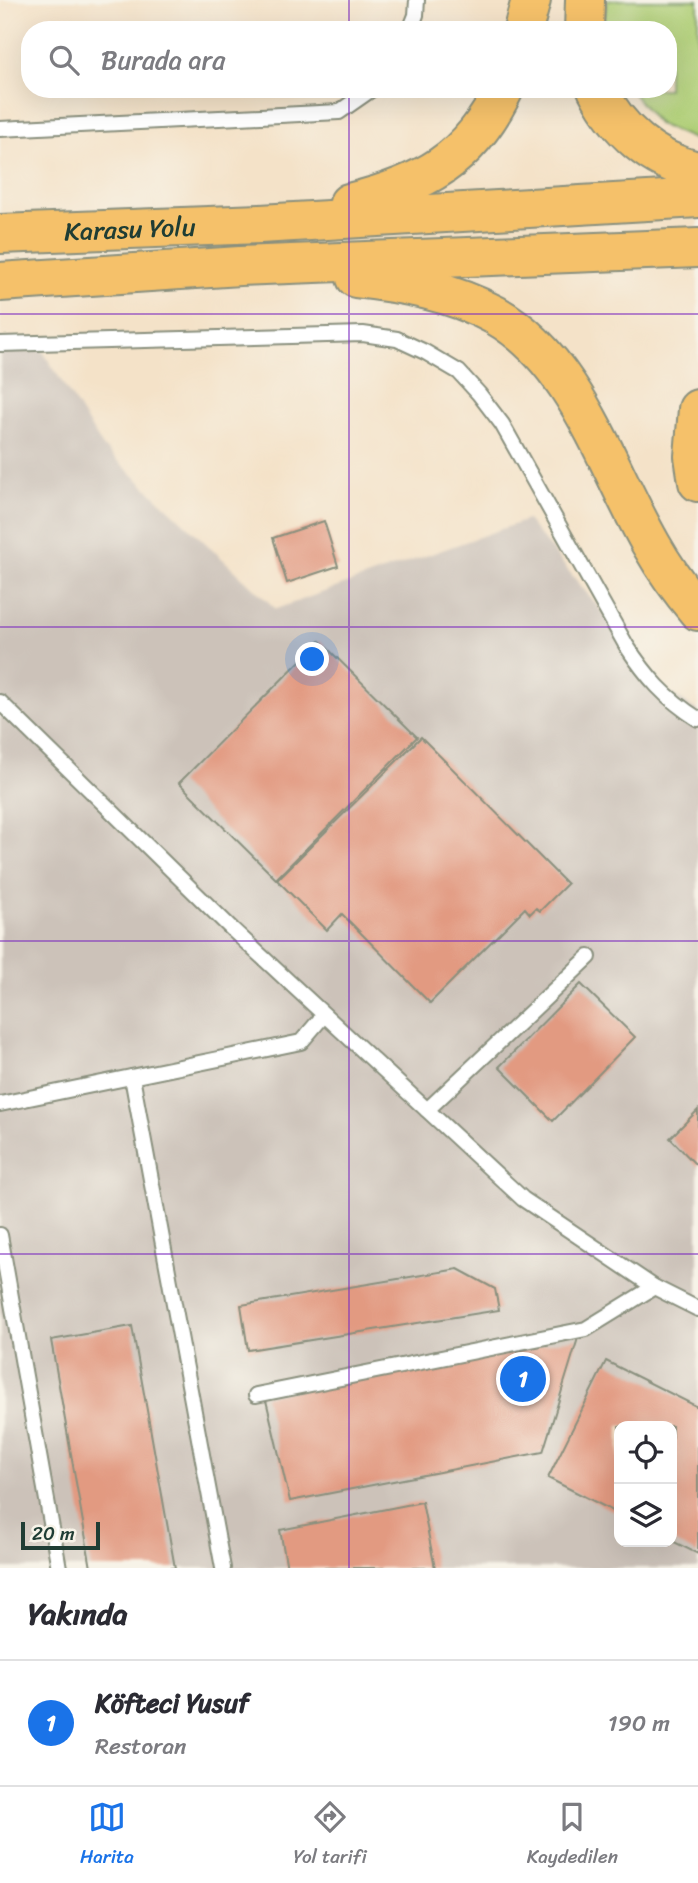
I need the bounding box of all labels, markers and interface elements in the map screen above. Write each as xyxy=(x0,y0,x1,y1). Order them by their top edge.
search box xyxy=(21,21,677,98)
text: Burada ara xyxy=(101,37,225,83)
icon: search xyxy=(45,41,83,79)
street label: Karasu Yolu xyxy=(63,203,197,255)
your location xyxy=(295,642,329,676)
pin: 1 xyxy=(500,1353,546,1405)
map controls xyxy=(614,1421,677,1547)
button: locate xyxy=(614,1421,677,1484)
button: layers xyxy=(614,1484,677,1547)
text: 20 m xyxy=(32,1517,75,1550)
scale bar xyxy=(21,1519,100,1551)
text: Yakında xyxy=(28,1587,128,1641)
text: Köfteci Yusuf xyxy=(95,1680,249,1726)
text: 1 xyxy=(46,1703,56,1744)
text: 190 m xyxy=(608,1703,670,1744)
text: Restoran xyxy=(95,1726,186,1767)
tab: Harita xyxy=(80,1798,134,1873)
tab: Yol tarifi xyxy=(294,1798,367,1873)
tab: Kaydedilen xyxy=(527,1798,618,1873)

